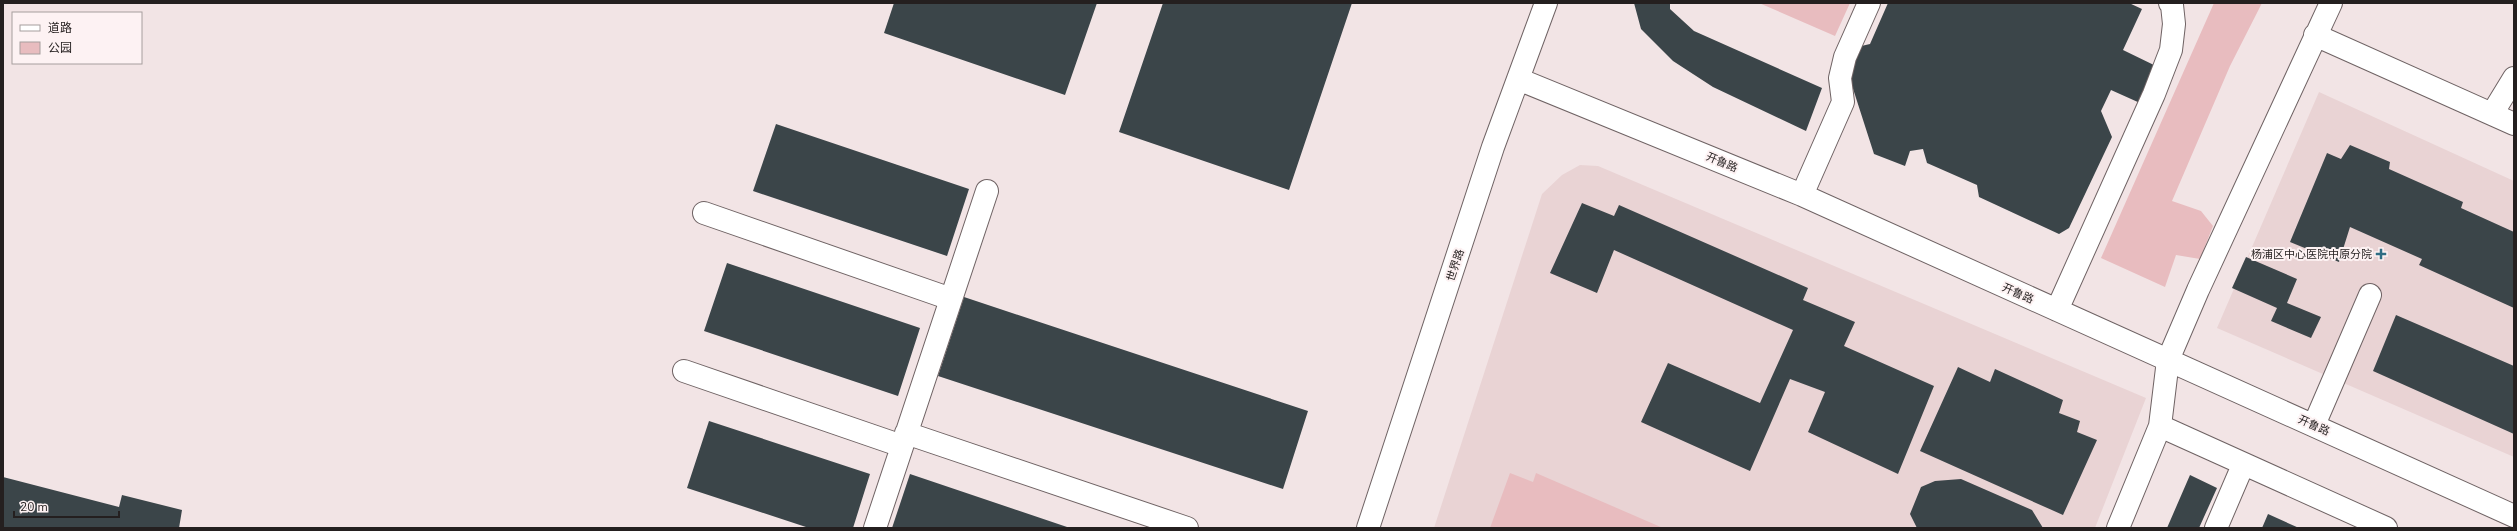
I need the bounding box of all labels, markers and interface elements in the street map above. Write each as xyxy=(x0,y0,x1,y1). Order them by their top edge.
legend xyxy=(12,12,142,64)
text: 道路 xyxy=(48,20,72,36)
text: 公园 xyxy=(48,40,72,56)
street label: 开鲁路 xyxy=(1704,149,1740,176)
street label: 世界路 xyxy=(1443,247,1468,283)
place label: 杨浦区中心医院中原分院 xyxy=(2251,247,2372,262)
marker: 杨浦区中心医院中原分院 xyxy=(2375,248,2387,260)
street label: 开鲁路 xyxy=(2000,280,2036,307)
street label: 开鲁路 xyxy=(2296,412,2332,439)
scale bar xyxy=(14,493,119,519)
text: 20 m xyxy=(20,499,48,515)

